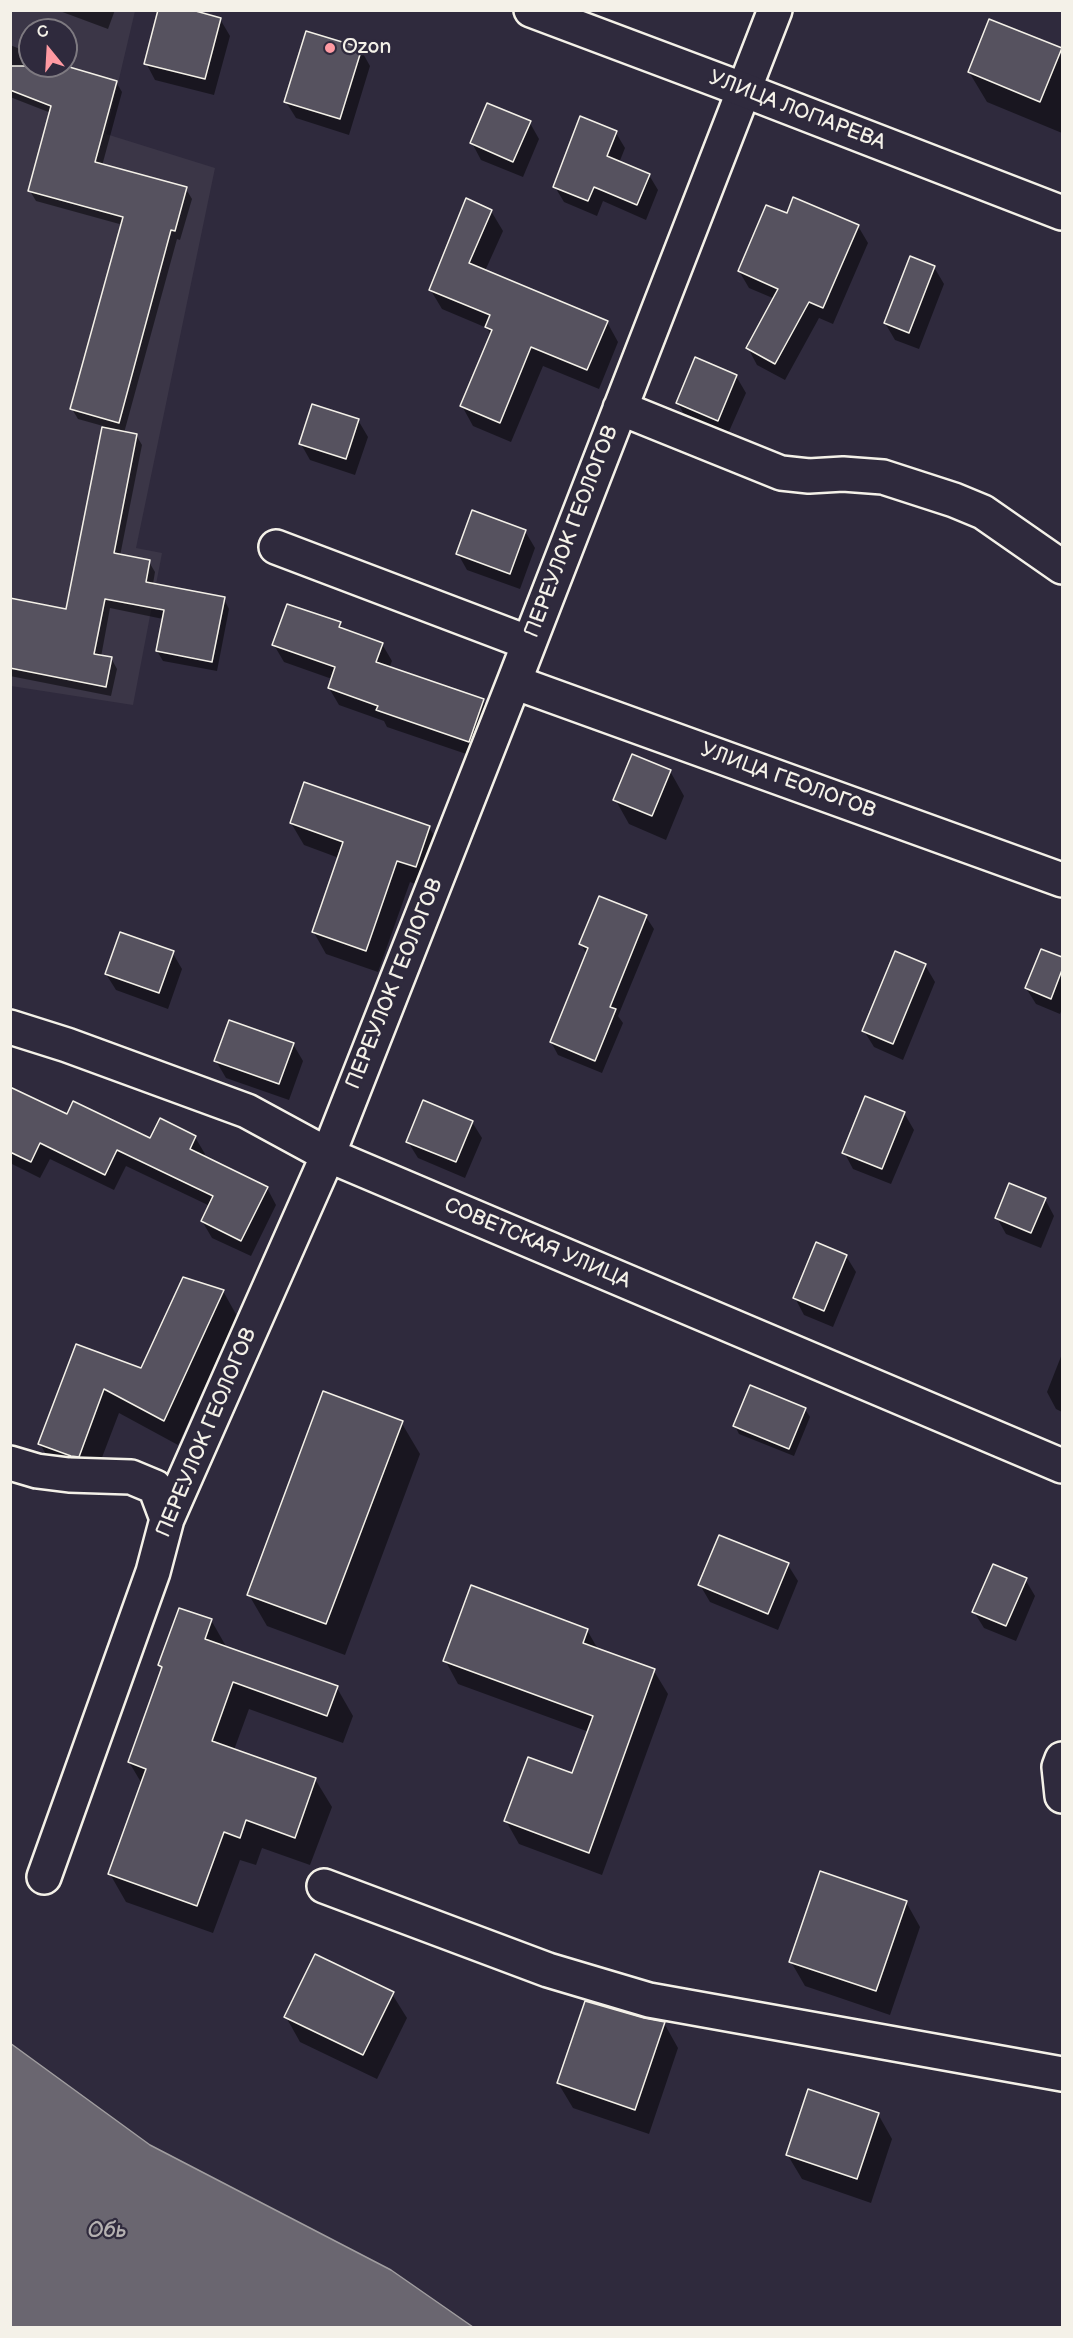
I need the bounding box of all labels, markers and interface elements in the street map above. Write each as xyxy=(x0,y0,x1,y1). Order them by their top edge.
north arrow xyxy=(18,18,78,78)
text: С xyxy=(35,22,51,43)
place label: Ozon xyxy=(342,35,391,61)
marker: Ozon xyxy=(323,41,337,55)
street label: УЛИЦА ЛОПАРЕВА xyxy=(705,66,889,156)
street label: ПЕРЕУЛОК ГЕОЛОГОВ xyxy=(520,423,624,641)
street label: УЛИЦА ГЕОЛОГОВ xyxy=(697,738,879,824)
street label: ПЕРЕУЛОК ГЕОЛОГОВ xyxy=(341,875,449,1093)
street label: СОВЕТСКАЯ УЛИЦА xyxy=(440,1193,634,1295)
street label: ПЕРЕУЛОК ГЕОЛОГОВ xyxy=(151,1325,263,1541)
water label: Обь xyxy=(88,2218,126,2244)

